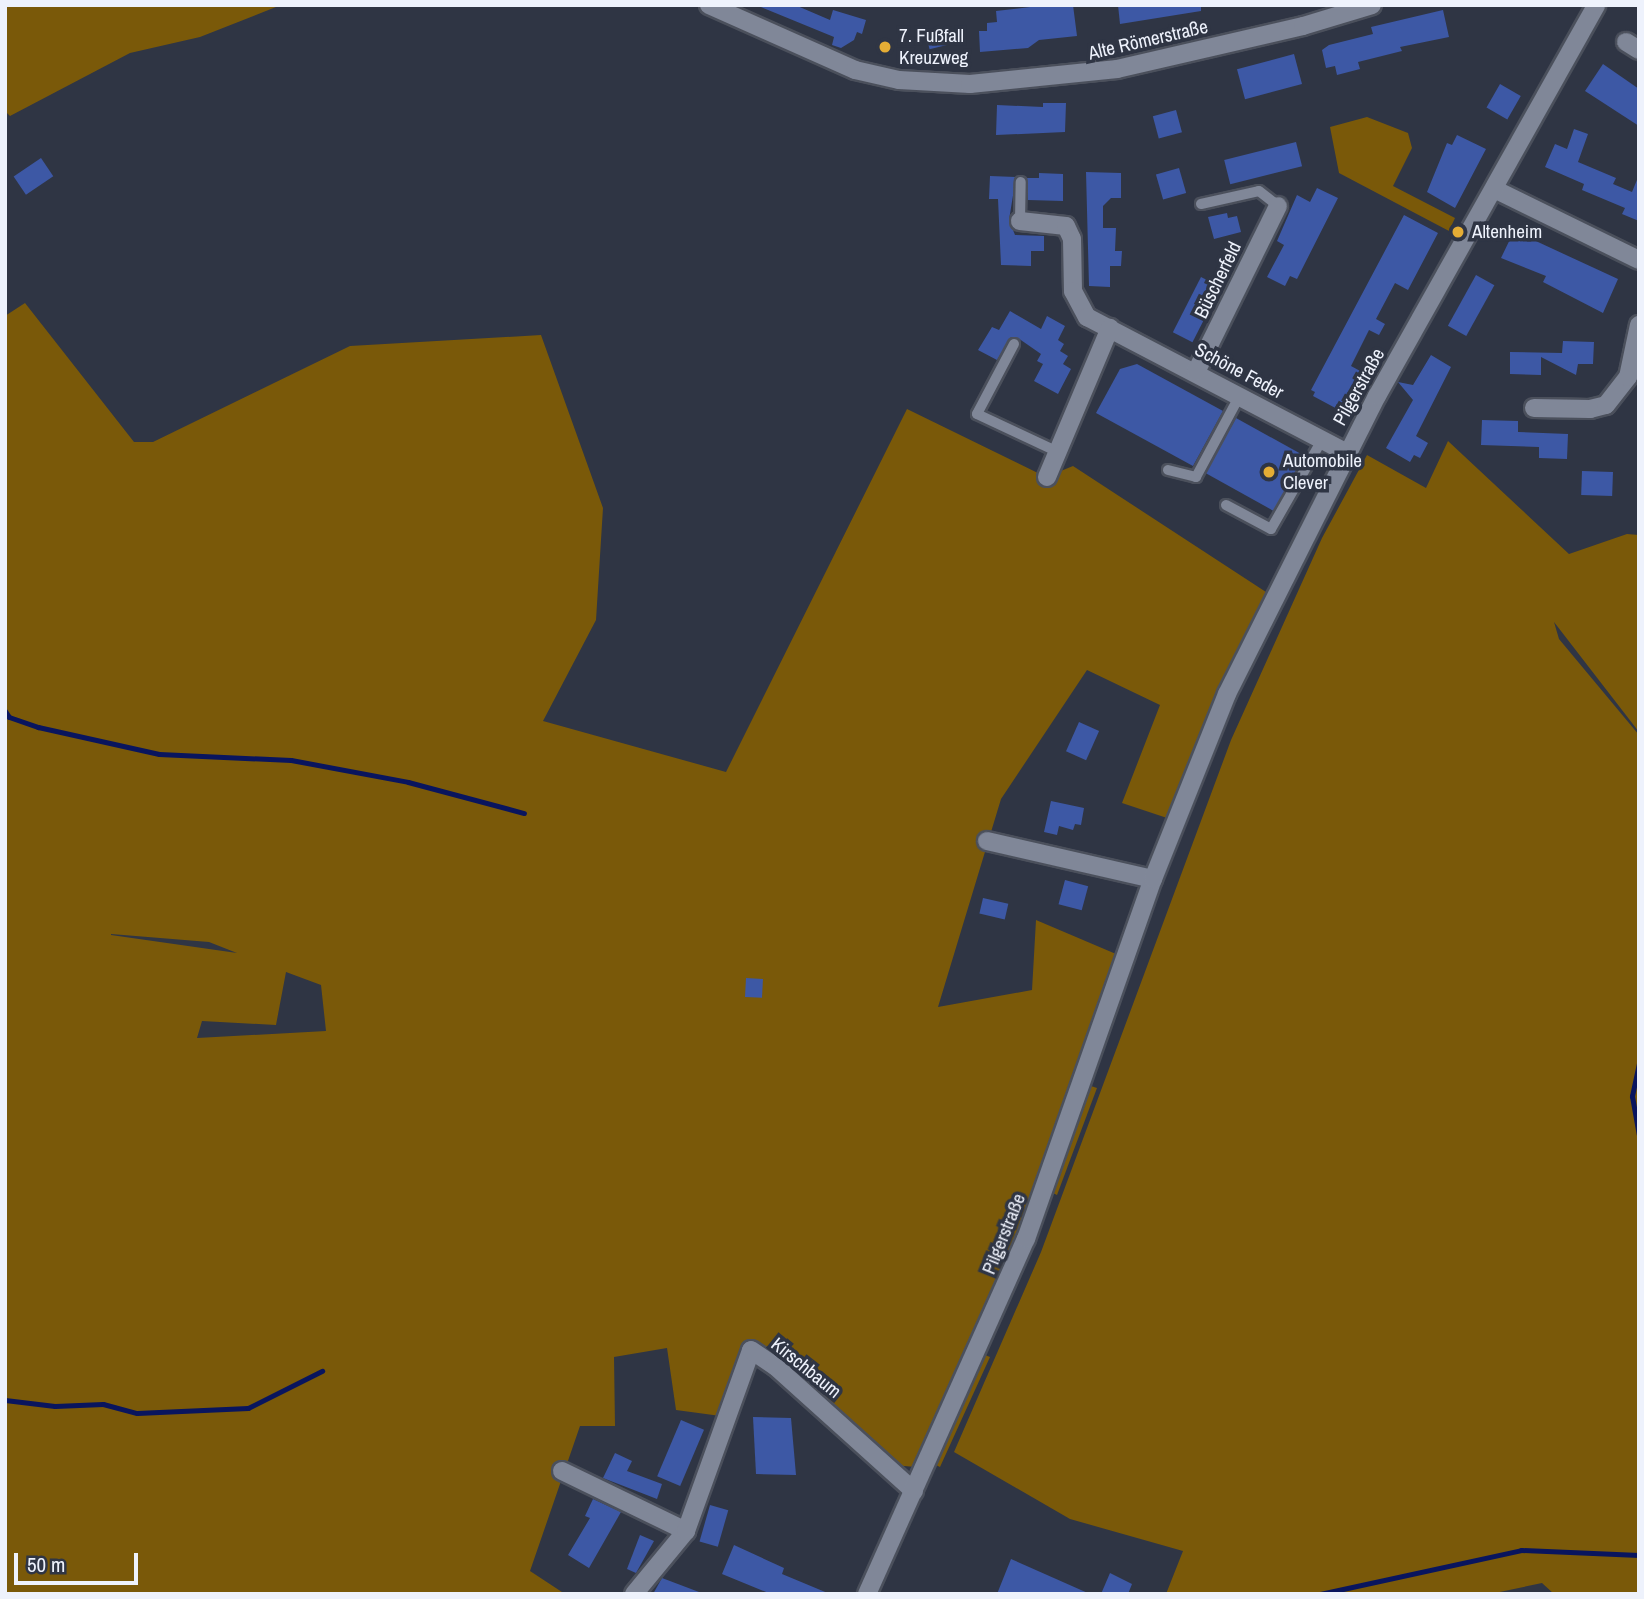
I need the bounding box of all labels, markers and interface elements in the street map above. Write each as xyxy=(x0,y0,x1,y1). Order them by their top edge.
street label: Alte Römerstraße xyxy=(1086,15,1210,65)
place label: 7. Fußfall Kreuzweg xyxy=(899,25,968,69)
marker: 7. Fußfall Kreuzweg xyxy=(877,39,893,55)
place label: Altenheim xyxy=(1472,221,1542,243)
marker: Altenheim xyxy=(1450,224,1466,240)
street label: Büscherfeld xyxy=(1190,238,1246,322)
street label: Schöne Feder xyxy=(1191,338,1287,404)
street label: Pilgerstraße xyxy=(1328,344,1390,430)
place label: Automobile Clever xyxy=(1283,450,1362,494)
marker: Automobile Clever xyxy=(1261,464,1277,480)
street label: Pilgerstraße xyxy=(978,1190,1030,1278)
street label: Kirschbaum xyxy=(767,1333,845,1403)
scale bar xyxy=(18,1540,142,1584)
text: 50 m xyxy=(27,1550,65,1579)

